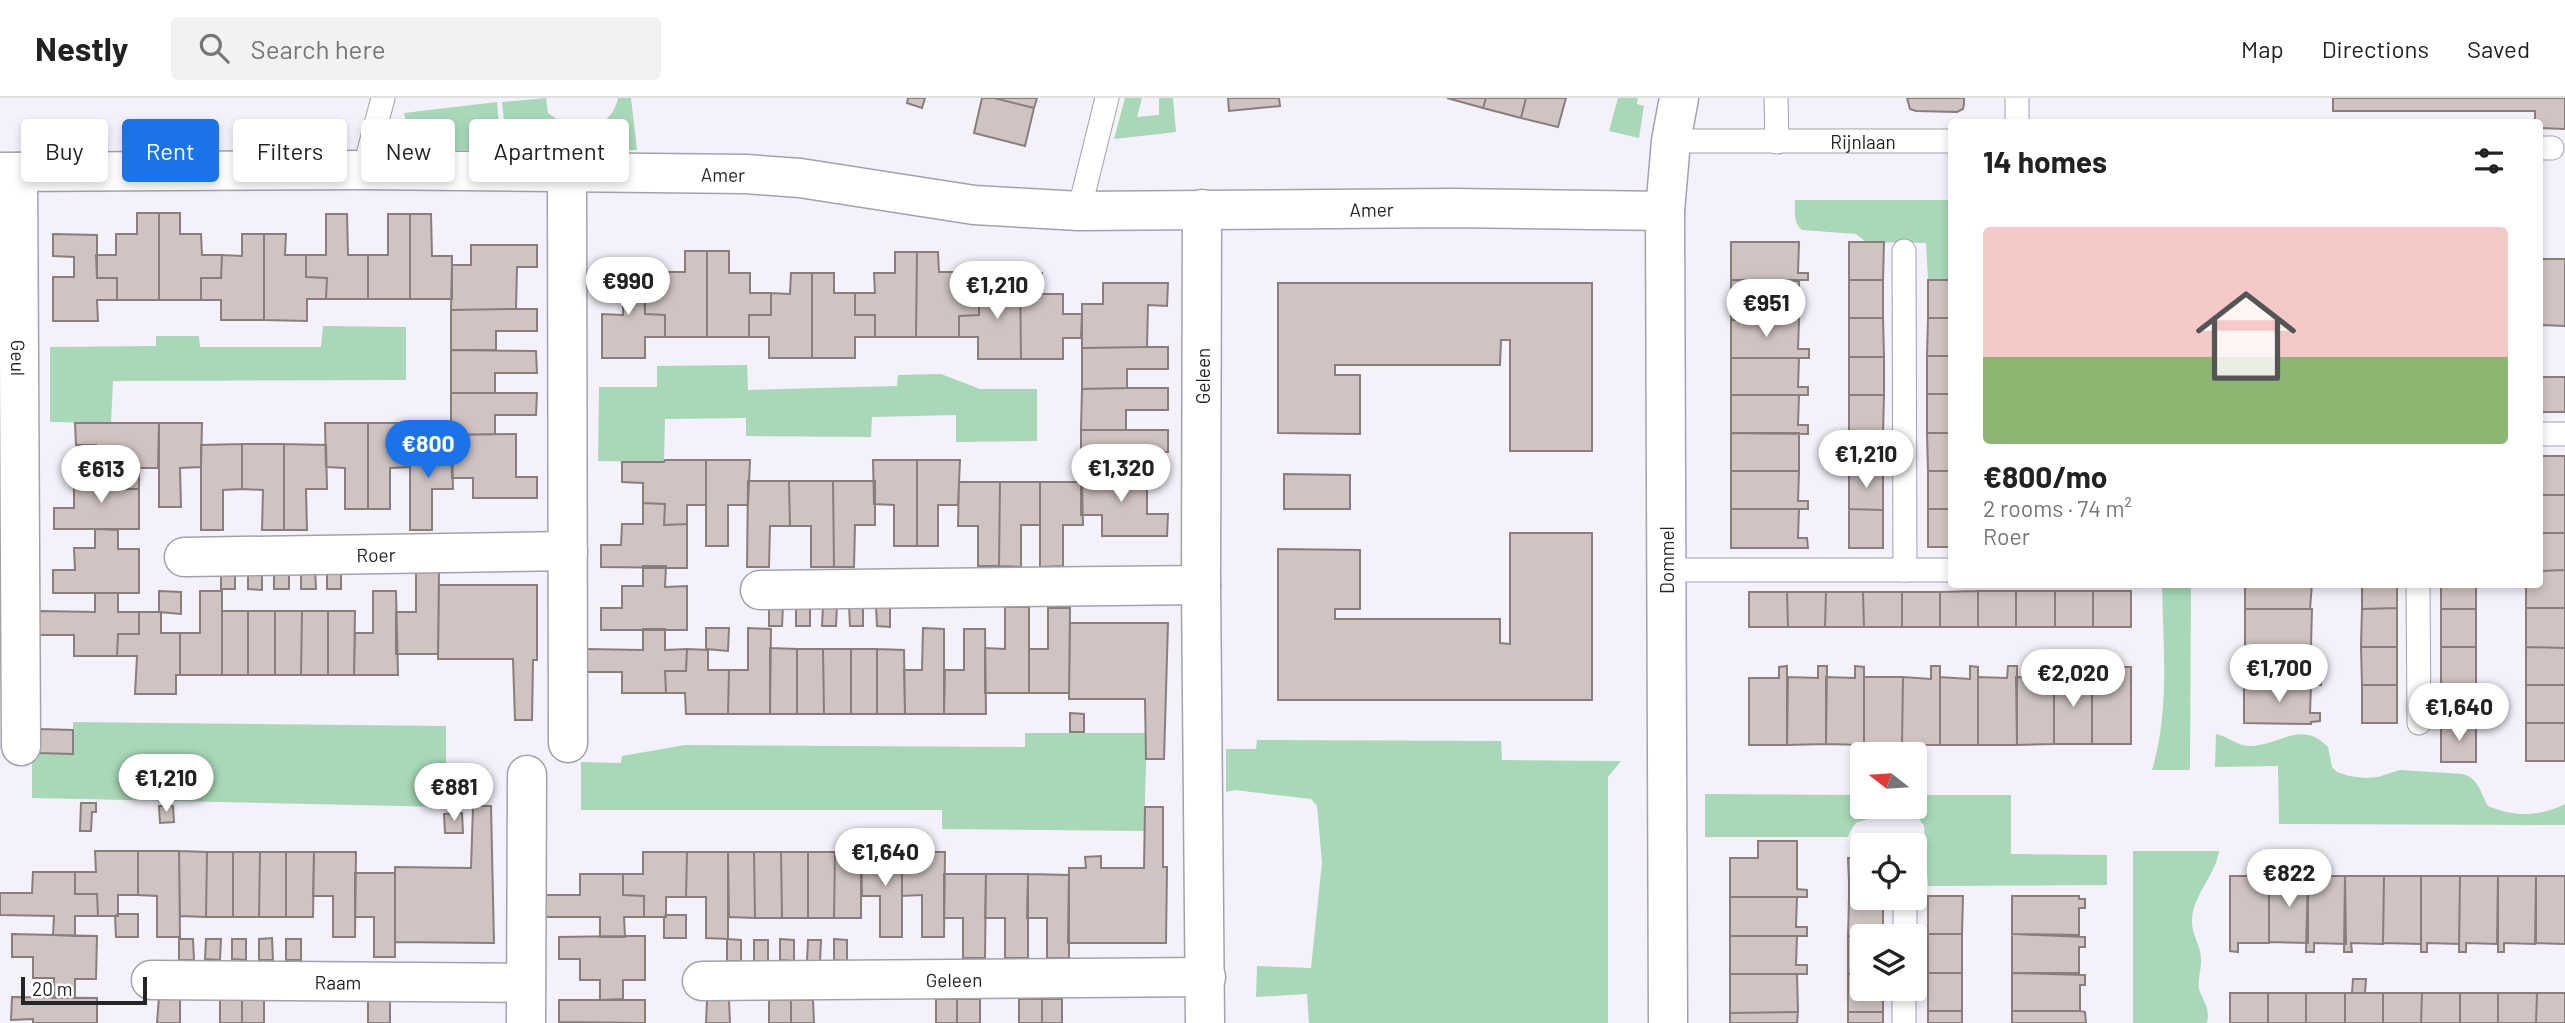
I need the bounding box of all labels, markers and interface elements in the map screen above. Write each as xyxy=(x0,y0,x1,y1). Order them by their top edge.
search box xyxy=(171,17,661,80)
text: Nestly xyxy=(35,28,129,68)
icon: search xyxy=(195,29,233,67)
text: Search here xyxy=(251,33,386,64)
text: Map xyxy=(2241,34,2284,63)
text: Directions xyxy=(2322,34,2429,63)
text: Saved xyxy=(2467,34,2530,63)
chip: Buy xyxy=(21,119,108,182)
chip: Rent xyxy=(122,119,219,182)
chip: Filters xyxy=(233,119,347,182)
chip: New xyxy=(361,119,455,182)
chip: Apartment xyxy=(469,119,629,182)
street label: Rijnlaan xyxy=(1830,130,1896,153)
icon: filters xyxy=(2470,142,2508,180)
text: 14 homes xyxy=(1983,143,2107,179)
street label: Amer xyxy=(701,162,745,185)
street label: Amer xyxy=(1349,197,1394,220)
pin: €990 xyxy=(587,258,669,317)
pin: €1,210 xyxy=(940,262,1054,321)
text: €990 xyxy=(602,266,654,294)
text: €1,210 xyxy=(966,270,1028,298)
icon: home xyxy=(2183,273,2309,399)
pin: €951 xyxy=(1725,280,1807,339)
text: €951 xyxy=(1742,288,1790,316)
street label: Geul xyxy=(7,340,31,376)
street label: Geleen xyxy=(1191,348,1214,404)
pin: €800 xyxy=(387,420,469,480)
text: €800 xyxy=(401,429,455,457)
pin: €1,210 xyxy=(1809,430,1923,490)
text: €1,210 xyxy=(1835,439,1897,467)
pin: €1,320 xyxy=(1064,444,1178,504)
pin: €613 xyxy=(60,446,142,505)
text: €1,320 xyxy=(1087,453,1155,481)
text: €613 xyxy=(77,454,125,482)
text: €800/mo xyxy=(1983,458,2107,494)
text: 2 rooms · 74 m² xyxy=(1983,494,2132,522)
text: Roer xyxy=(1983,522,2030,550)
street label: Dommel xyxy=(1655,526,1678,594)
street label: Roer xyxy=(356,542,396,566)
pin: €1,700 xyxy=(2222,644,2336,704)
pin: €2,020 xyxy=(2016,650,2130,709)
text: €1,700 xyxy=(2246,653,2312,681)
text: €2,020 xyxy=(2037,658,2109,686)
pin: €1,640 xyxy=(2402,684,2516,743)
text: €1,640 xyxy=(2425,692,2493,720)
north arrow xyxy=(1850,742,1927,819)
map controls xyxy=(1850,742,1927,1001)
pin: €1,210 xyxy=(109,754,223,814)
text: €1,210 xyxy=(135,763,197,791)
pin: €881 xyxy=(413,764,495,823)
text: €881 xyxy=(430,772,478,800)
pin: €1,640 xyxy=(828,828,942,888)
button: locate xyxy=(1850,833,1927,910)
text: €1,640 xyxy=(851,837,919,865)
pin: €822 xyxy=(2248,850,2330,909)
text: €822 xyxy=(2263,858,2315,886)
button: layers xyxy=(1850,924,1927,1001)
street label: Geleen xyxy=(926,967,982,991)
street label: Raam xyxy=(315,970,361,993)
scale bar xyxy=(21,974,147,1006)
text: 20 m xyxy=(32,977,72,1000)

